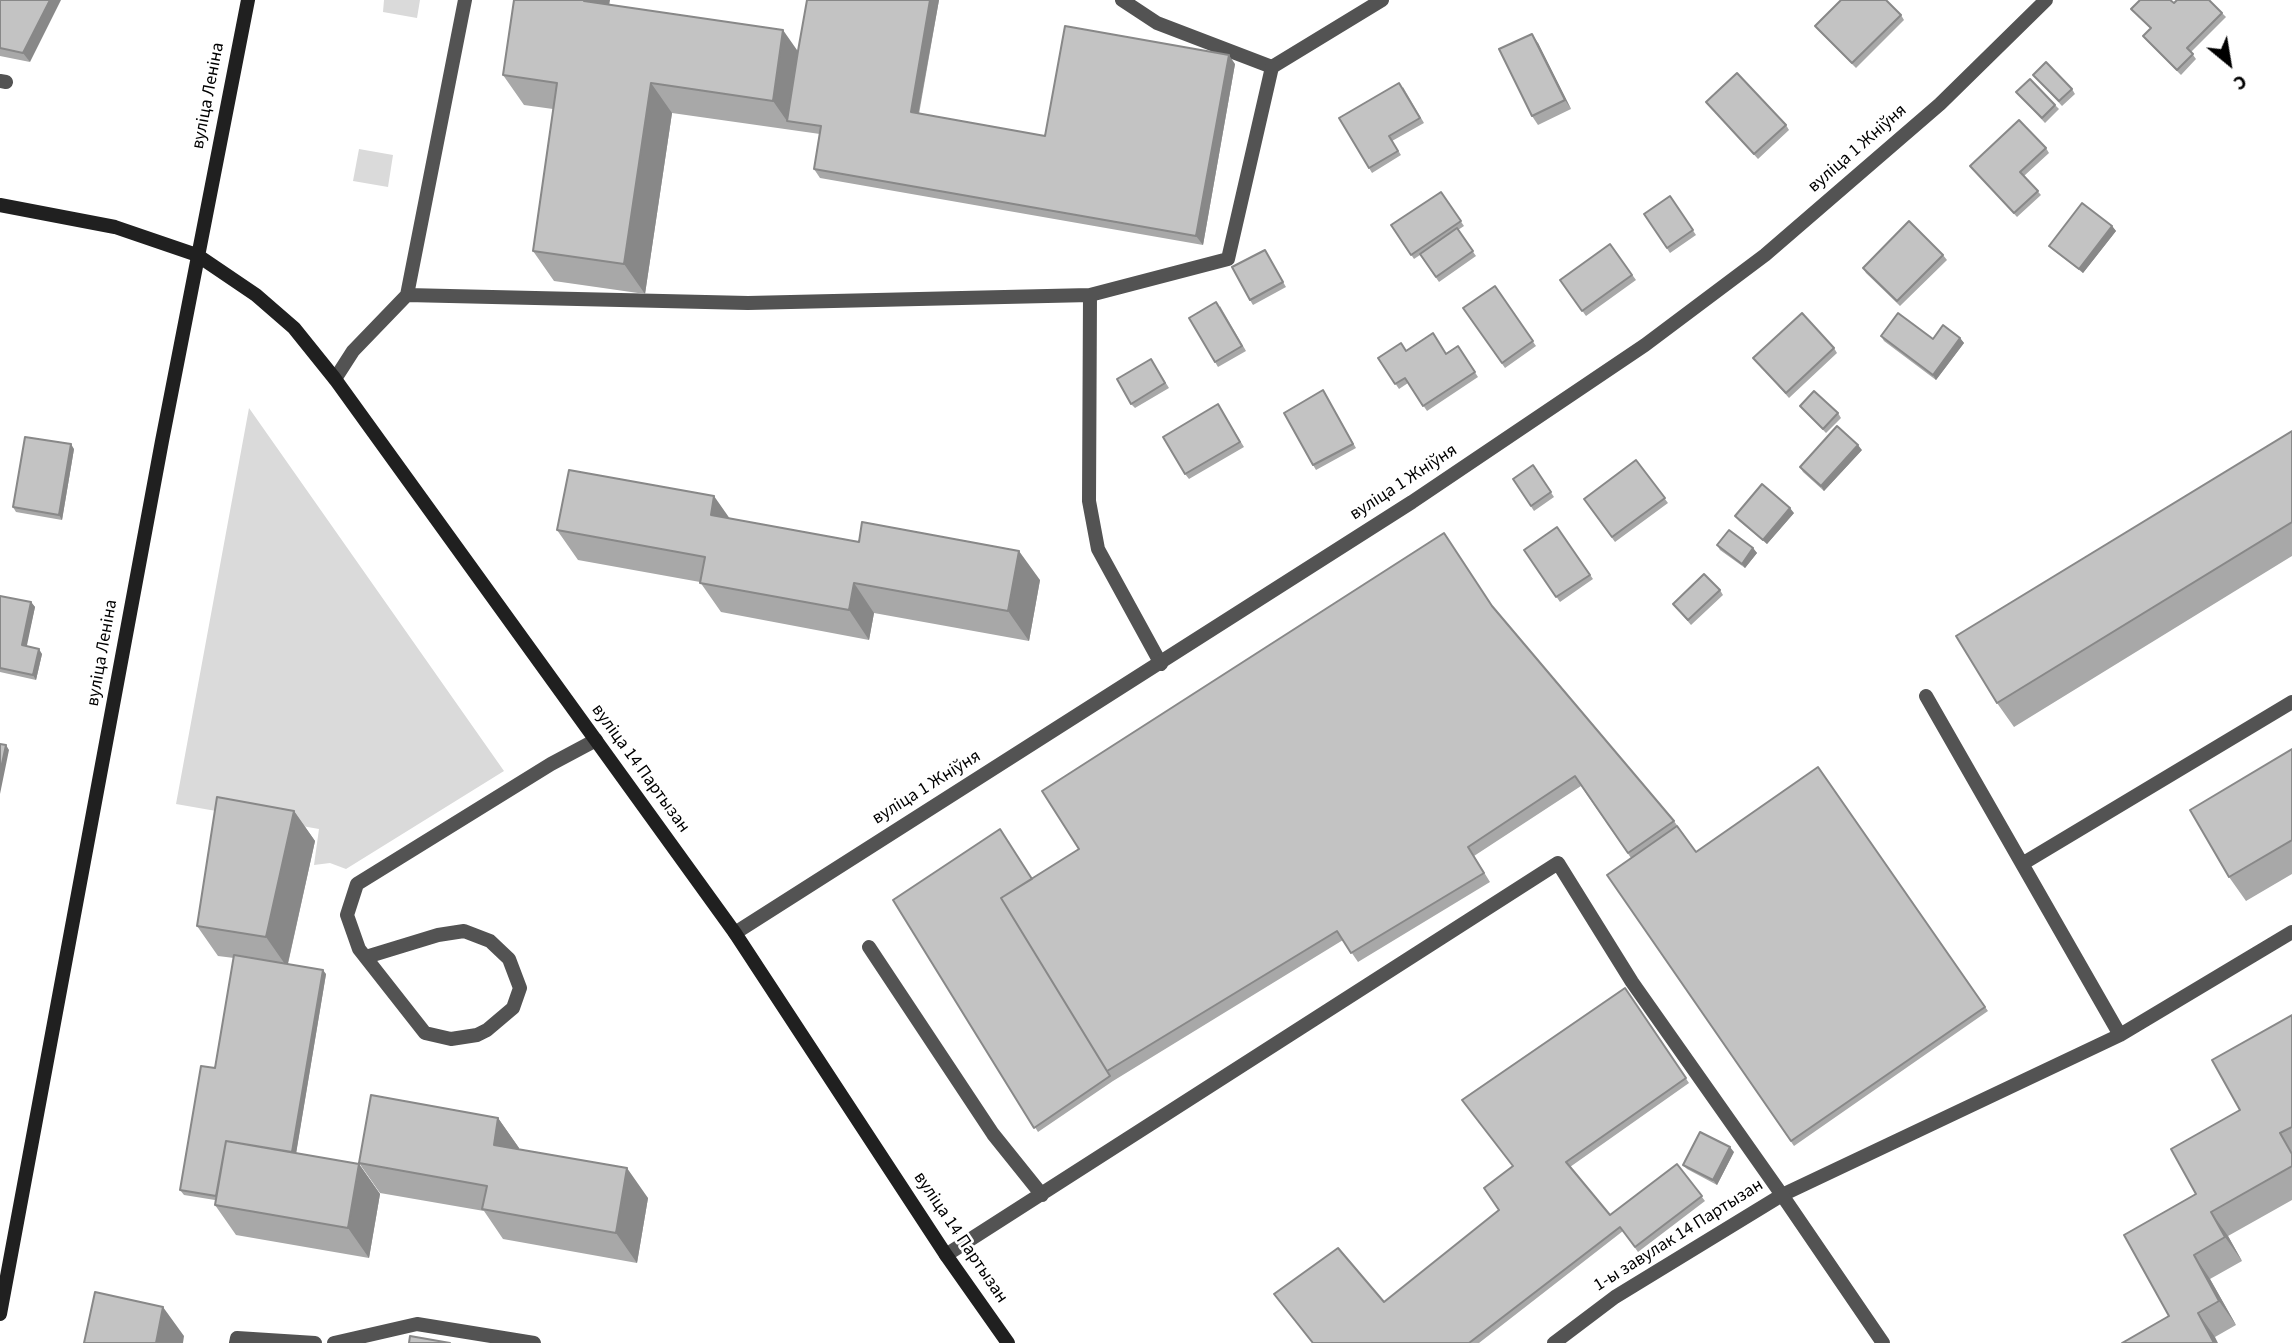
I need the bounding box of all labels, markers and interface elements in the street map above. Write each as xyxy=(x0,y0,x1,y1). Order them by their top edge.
north arrow xyxy=(2194,28,2264,98)
street label: вуліца Леніна xyxy=(188,41,230,151)
text: С xyxy=(2228,67,2251,96)
street label: вуліца 1 Жніўня xyxy=(1804,100,1912,198)
street label: вуліца 1 Жніўня xyxy=(1346,440,1462,526)
street label: вуліца Леніна xyxy=(83,598,123,708)
street label: вуліца 14 Партызан xyxy=(586,700,694,838)
street label: вуліца 1 Жніўня xyxy=(869,746,985,830)
street label: вуліца 14 Партызан xyxy=(908,1168,1012,1308)
street label: 1-ы завулак 14 Партызан xyxy=(1590,1175,1768,1297)

